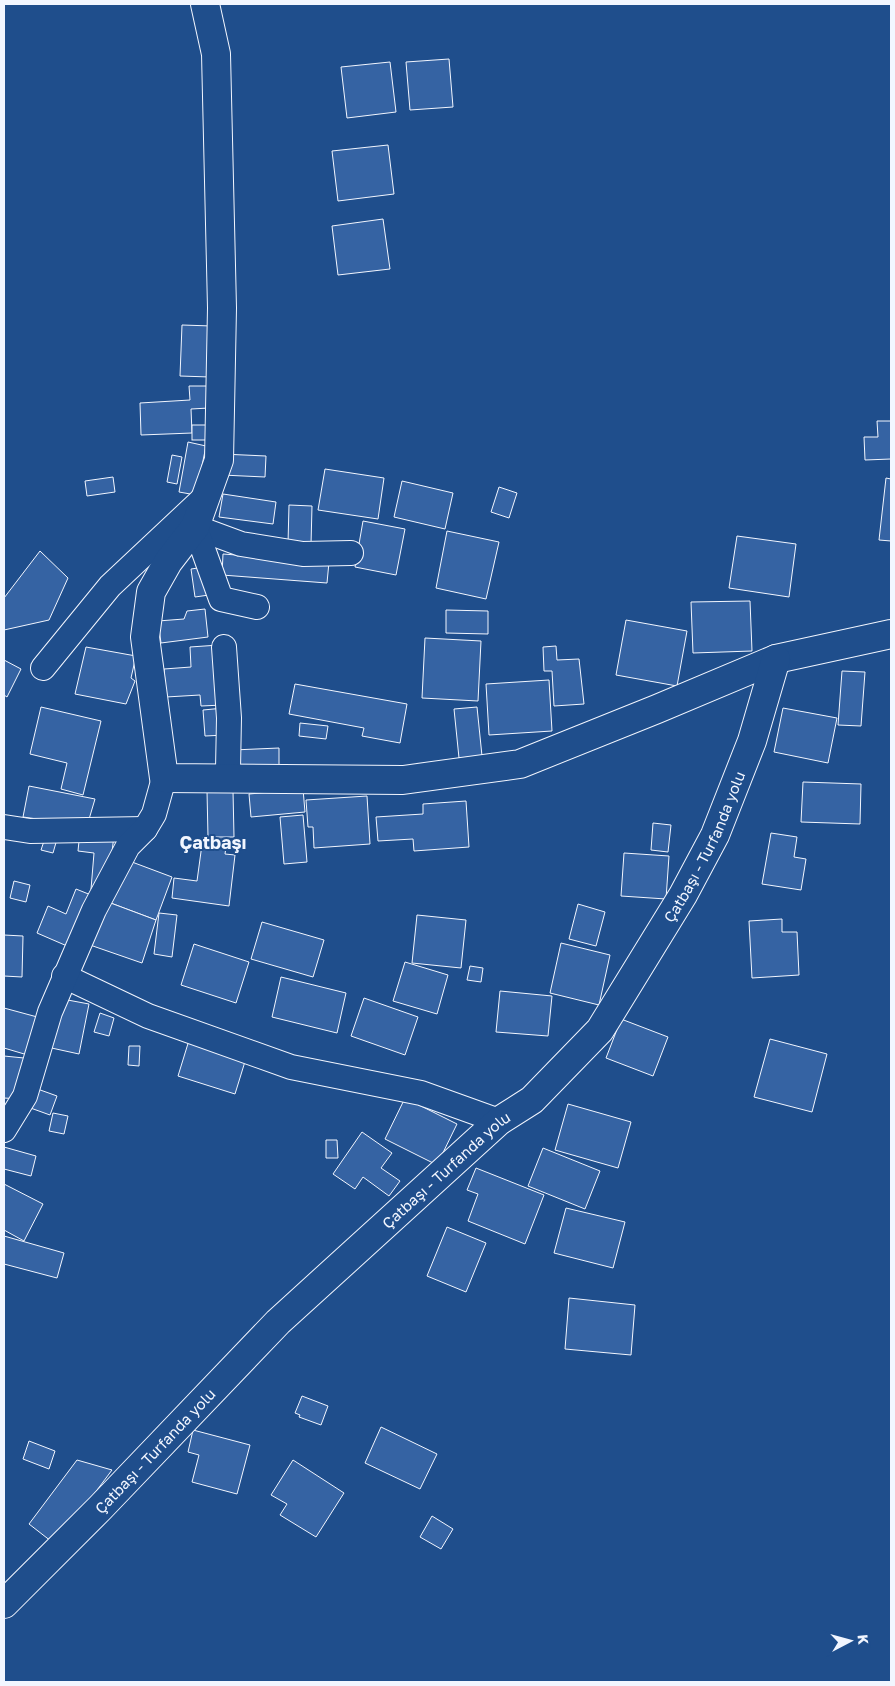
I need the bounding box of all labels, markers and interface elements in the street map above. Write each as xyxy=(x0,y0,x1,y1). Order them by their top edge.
street label: Çatbaşı - Turfanda yolu xyxy=(660,769,748,925)
district label: Çatbaşı xyxy=(180,831,246,853)
street label: Çatbaşı - Turfanda yolu xyxy=(378,1107,513,1232)
street label: Çatbaşı - Turfanda yolu xyxy=(91,1385,219,1517)
north arrow xyxy=(825,1616,875,1666)
text: K xyxy=(854,1634,872,1646)

